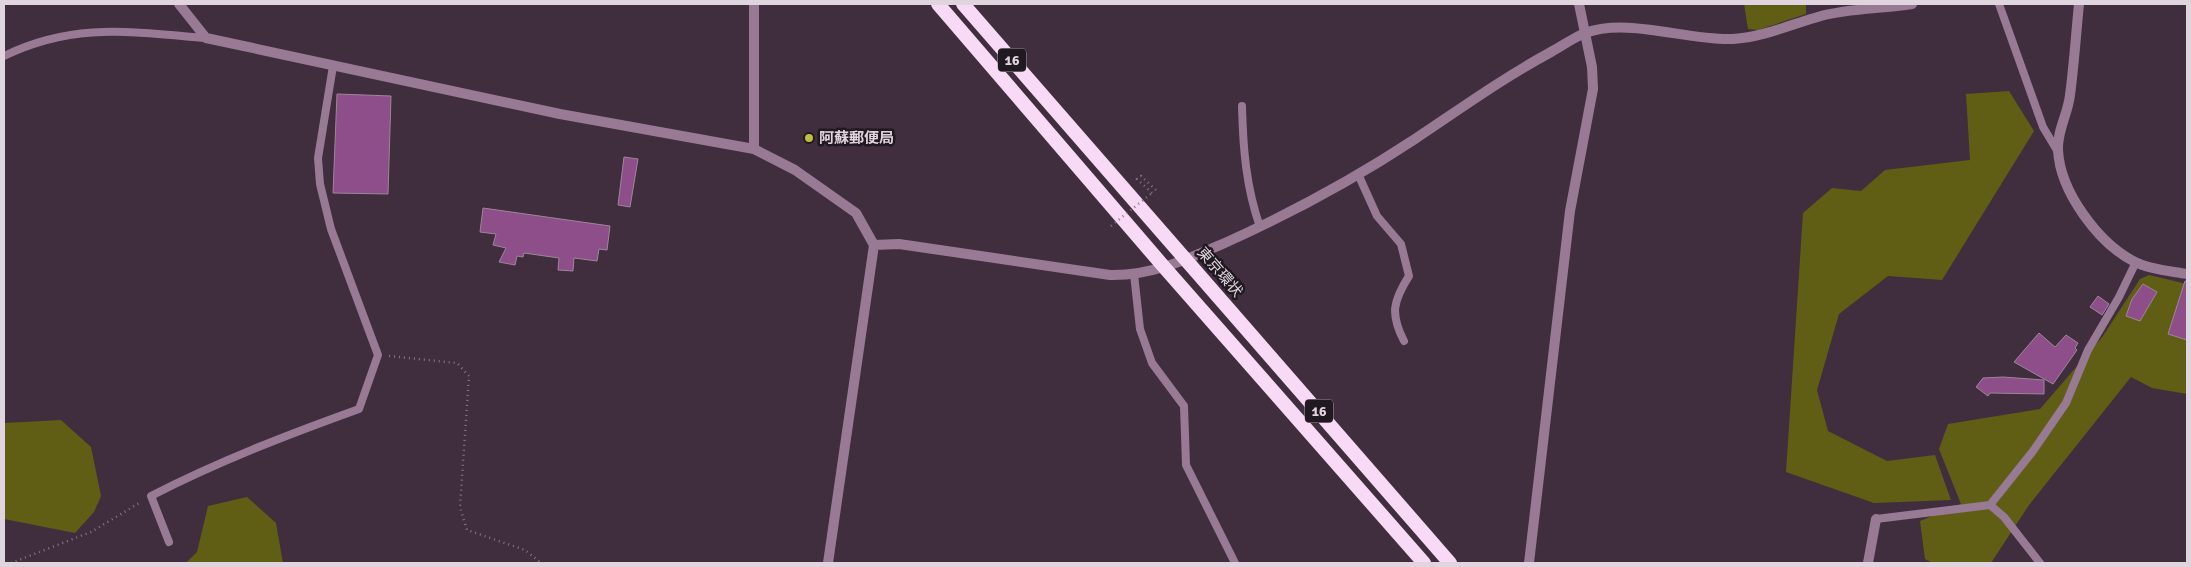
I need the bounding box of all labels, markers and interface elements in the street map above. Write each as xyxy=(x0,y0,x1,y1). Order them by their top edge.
road number: 16 xyxy=(998,48,1026,72)
place label: 阿蘇郵便局 xyxy=(819,129,894,147)
marker: 阿蘇郵便局 xyxy=(803,132,815,144)
street label: 東京環状 xyxy=(1194,243,1246,301)
road number: 16 xyxy=(1305,400,1333,422)

